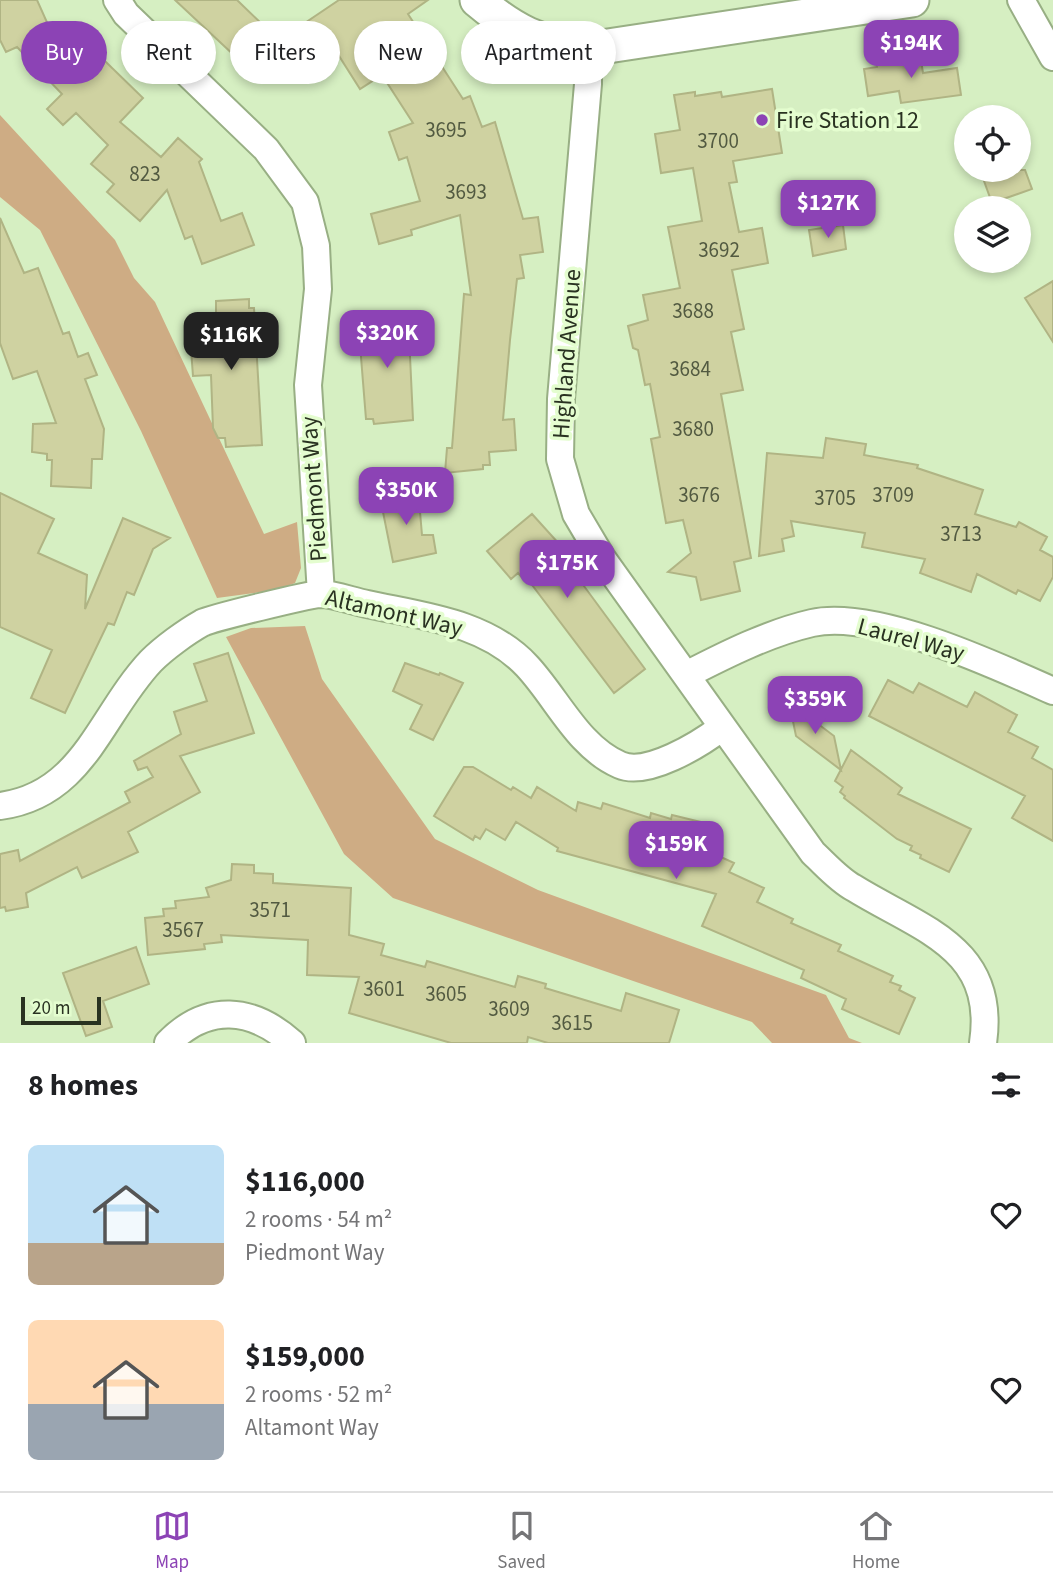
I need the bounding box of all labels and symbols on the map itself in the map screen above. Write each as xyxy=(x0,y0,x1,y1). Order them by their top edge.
pin: $194K xyxy=(862,20,960,80)
place label: Fire Station 12 xyxy=(776,103,919,138)
marker: Fire Station 12 xyxy=(754,112,770,128)
house number: 3695 xyxy=(425,115,467,145)
house number: 3700 xyxy=(697,126,739,156)
house number: 823 xyxy=(129,159,161,189)
house number: 3693 xyxy=(445,177,487,207)
pin: $127K xyxy=(779,180,877,240)
house number: 3692 xyxy=(698,235,740,265)
street label: Highland Avenue xyxy=(544,268,590,440)
house number: 3688 xyxy=(672,296,714,326)
pin: $320K xyxy=(338,310,436,370)
pin: $116K xyxy=(182,312,280,372)
house number: 3684 xyxy=(669,354,711,384)
house number: 3680 xyxy=(672,414,714,444)
street label: Piedmont Way xyxy=(291,415,337,563)
pin: $350K xyxy=(357,468,455,527)
house number: 3676 xyxy=(678,480,720,510)
house number: 3709 xyxy=(872,480,914,510)
house number: 3705 xyxy=(814,483,856,513)
house number: 3713 xyxy=(940,519,982,549)
pin: $175K xyxy=(518,540,616,600)
street label: Altamont Way xyxy=(322,580,466,646)
street label: Laurel Way xyxy=(854,609,968,671)
pin: $359K xyxy=(766,676,864,736)
pin: $159K xyxy=(627,822,725,881)
house number: 3571 xyxy=(249,895,291,925)
house number: 3567 xyxy=(162,915,204,945)
house number: 3601 xyxy=(363,974,405,1004)
house number: 3605 xyxy=(425,979,467,1009)
scale bar xyxy=(21,994,102,1026)
house number: 3609 xyxy=(488,994,530,1024)
house number: 3615 xyxy=(551,1008,593,1038)

